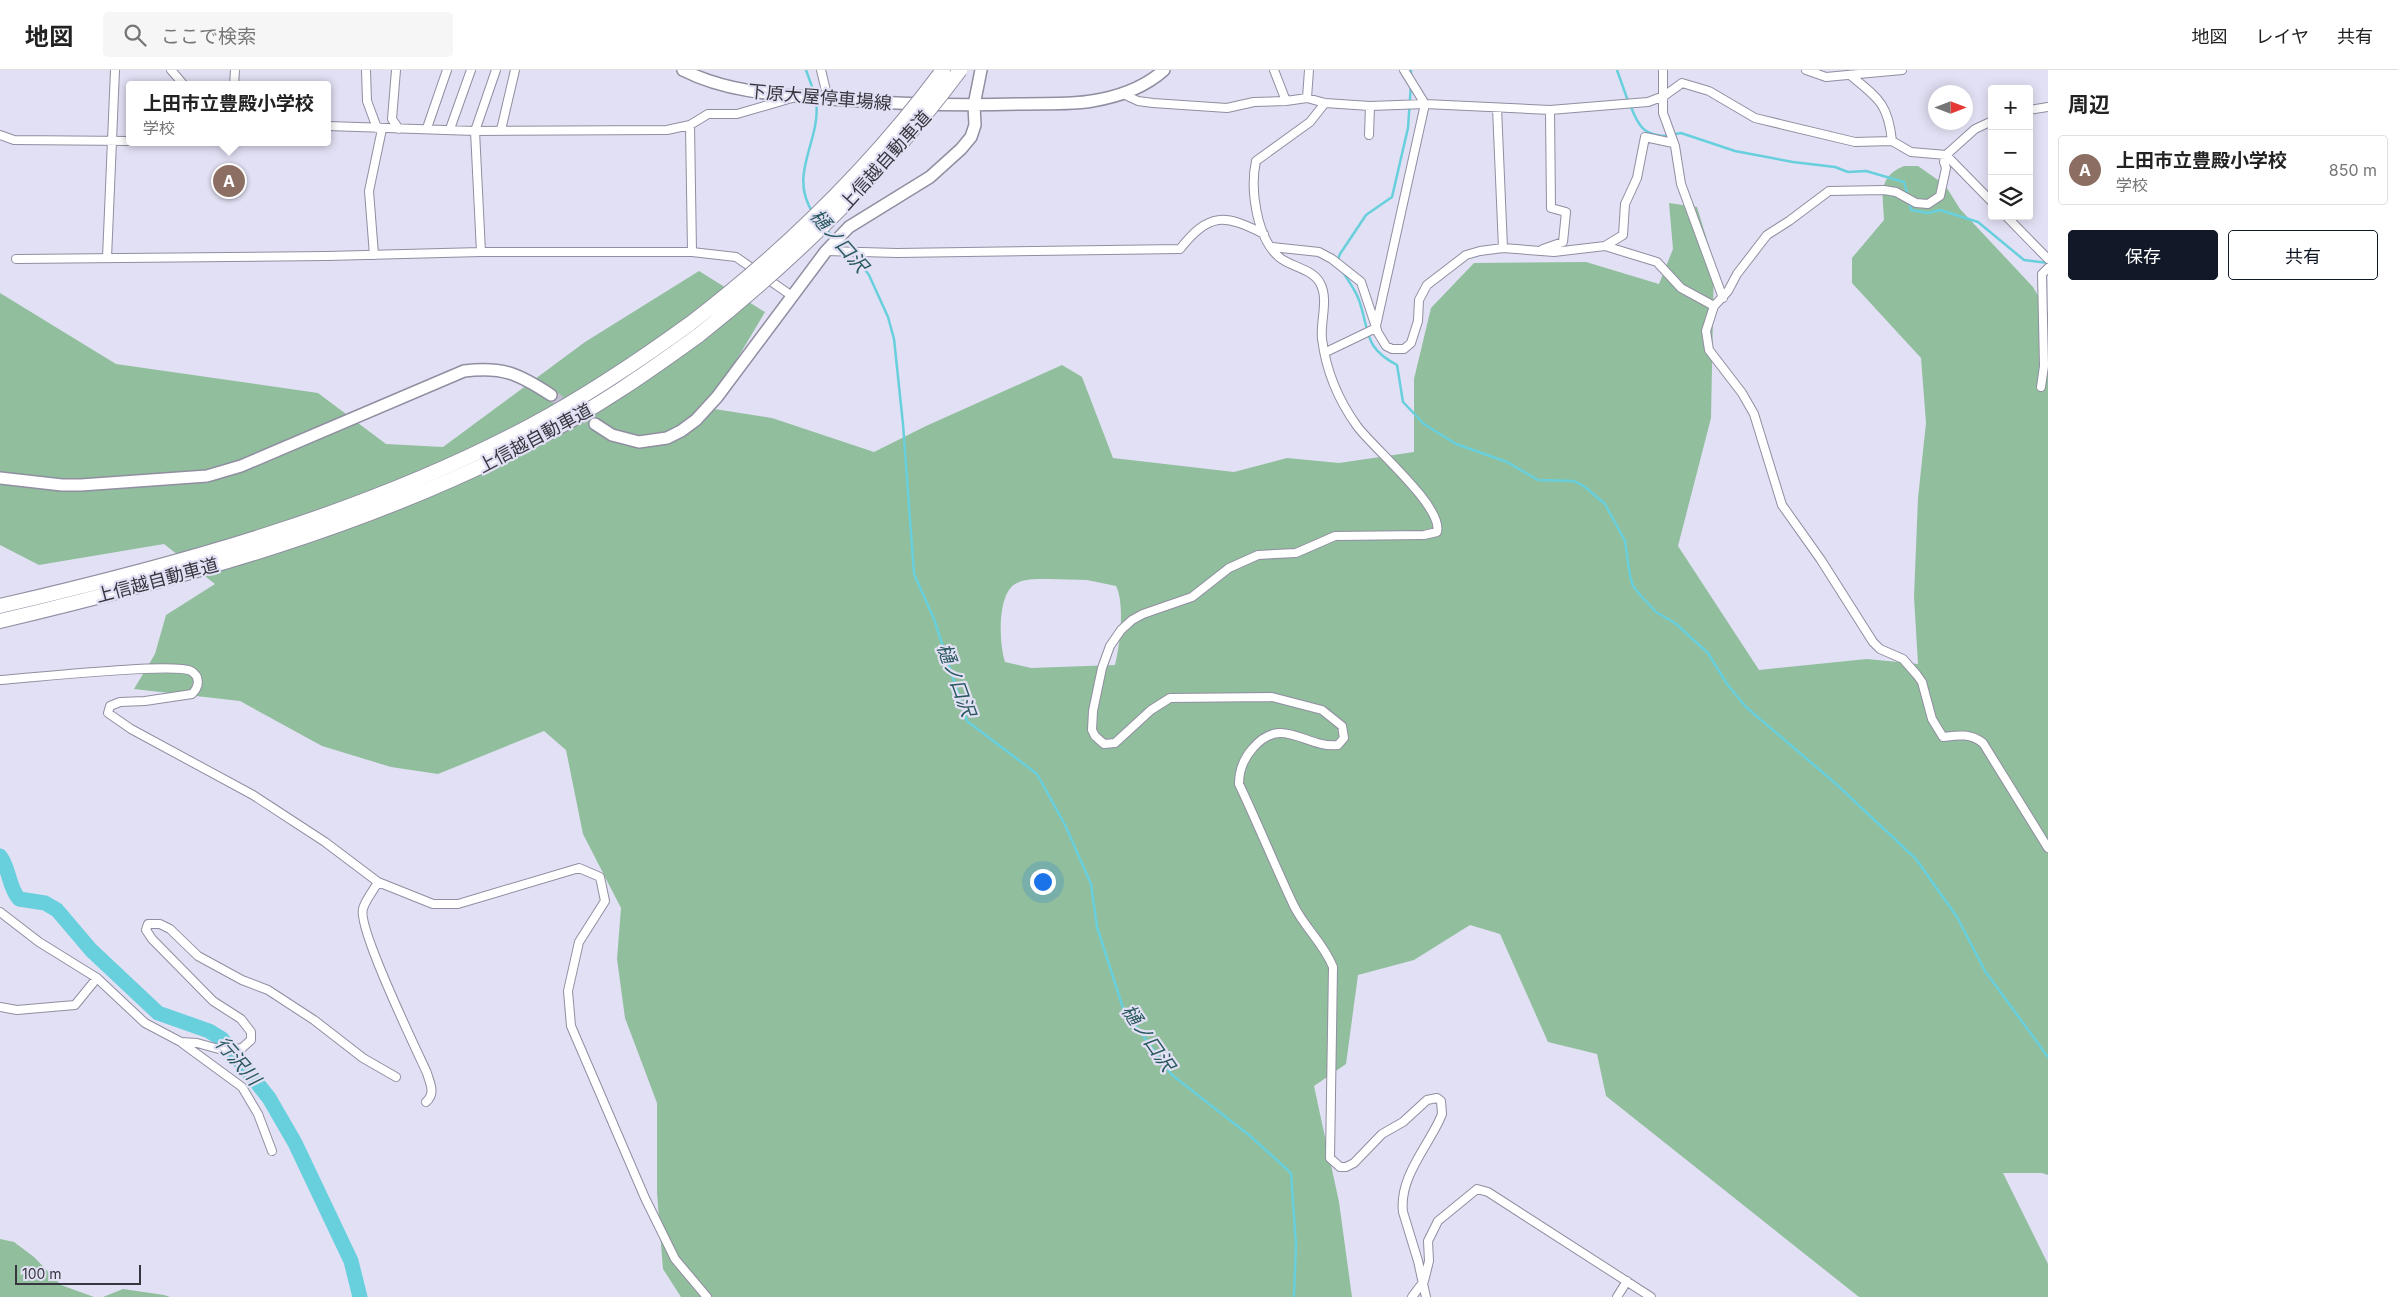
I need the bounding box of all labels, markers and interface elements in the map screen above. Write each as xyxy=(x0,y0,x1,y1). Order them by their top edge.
search box xyxy=(103,12,453,57)
icon: search xyxy=(121,21,149,49)
text: 地図 xyxy=(25,22,73,51)
text: ここで検索 xyxy=(161,25,256,48)
text: 地図 xyxy=(2192,26,2228,47)
text: レイヤ xyxy=(2256,26,2309,47)
text: 共有 xyxy=(2337,26,2373,47)
street label: 下原大屋停車場線 xyxy=(747,80,893,114)
popup xyxy=(126,81,331,146)
north arrow xyxy=(1928,85,1973,130)
map controls xyxy=(1988,85,2033,220)
button: + xyxy=(1988,85,2033,130)
text: 上田市立豊殿小学校 xyxy=(143,92,314,115)
text: 周辺 xyxy=(2068,92,2110,117)
street label: 上信越自動車道 xyxy=(835,106,935,214)
text: 学校 xyxy=(143,118,175,138)
button: − xyxy=(1988,130,2033,175)
text: 上田市立豊殿小学校 xyxy=(2116,149,2287,172)
text: A xyxy=(2079,160,2091,180)
text: 850 m xyxy=(2329,160,2377,180)
pin: A xyxy=(213,162,245,200)
button: layers xyxy=(1988,175,2033,220)
text: 学校 xyxy=(2116,175,2148,195)
water label: 樋ノ口沢 xyxy=(805,205,875,279)
button: 保存 xyxy=(2068,230,2218,280)
button: 共有 xyxy=(2228,230,2378,280)
street label: 上信越自動車道 xyxy=(474,399,596,477)
street label: 上信越自動車道 xyxy=(93,554,221,606)
water label: 樋ノ口沢 xyxy=(932,640,981,722)
your location xyxy=(1030,869,1056,895)
water label: 樋ノ口沢 xyxy=(1117,1000,1181,1078)
water label: 行沢川 xyxy=(211,1032,267,1092)
scale bar xyxy=(15,1262,141,1285)
text: 100 m xyxy=(22,1265,62,1282)

